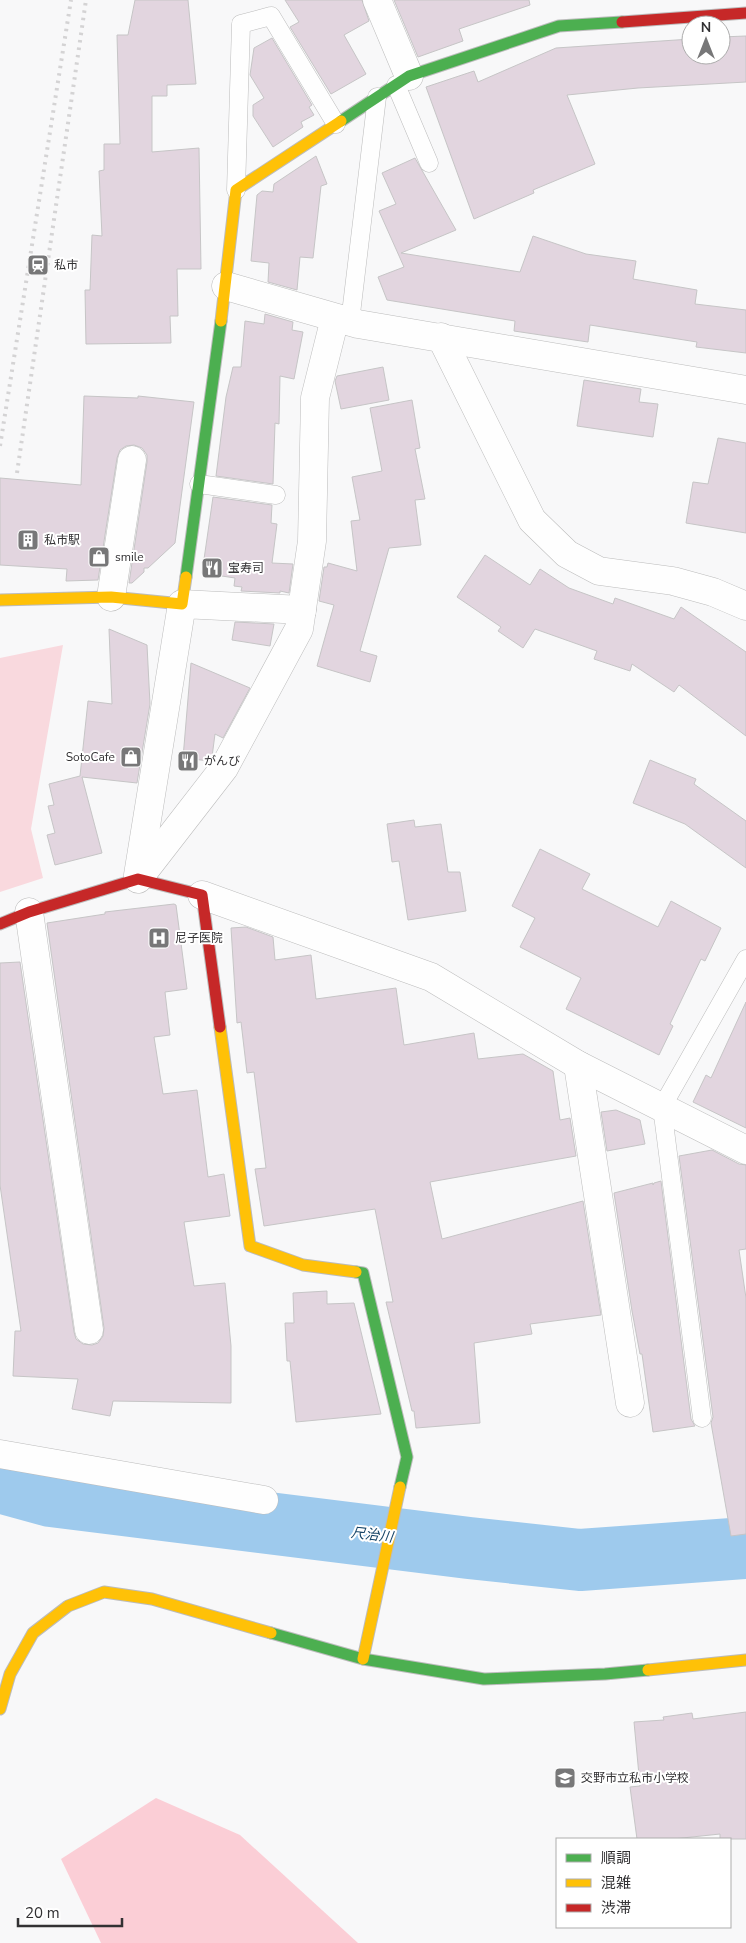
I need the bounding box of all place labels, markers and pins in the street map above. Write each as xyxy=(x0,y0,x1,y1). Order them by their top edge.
station icon: 私市 xyxy=(26,253,50,277)
place label: 私市 xyxy=(54,257,78,273)
building icon: 私市駅 xyxy=(16,528,40,552)
place label: 私市駅 xyxy=(44,532,80,548)
shop icon: smile xyxy=(87,545,111,569)
place label: smile xyxy=(115,549,144,565)
restaurant icon: 宝寿司 xyxy=(200,556,224,580)
place label: 宝寿司 xyxy=(228,560,264,576)
shop icon: SotoCafe xyxy=(119,745,143,769)
place label: SotoCafe xyxy=(66,749,115,765)
restaurant icon: がんび xyxy=(176,749,200,773)
place label: がんび xyxy=(204,753,240,769)
hospital icon: 尼子医院 xyxy=(147,926,171,950)
place label: 尼子医院 xyxy=(175,930,223,946)
school or university icon: 交野市立私市小学校 xyxy=(553,1766,577,1790)
place label: 交野市立私市小学校 xyxy=(581,1770,689,1786)

